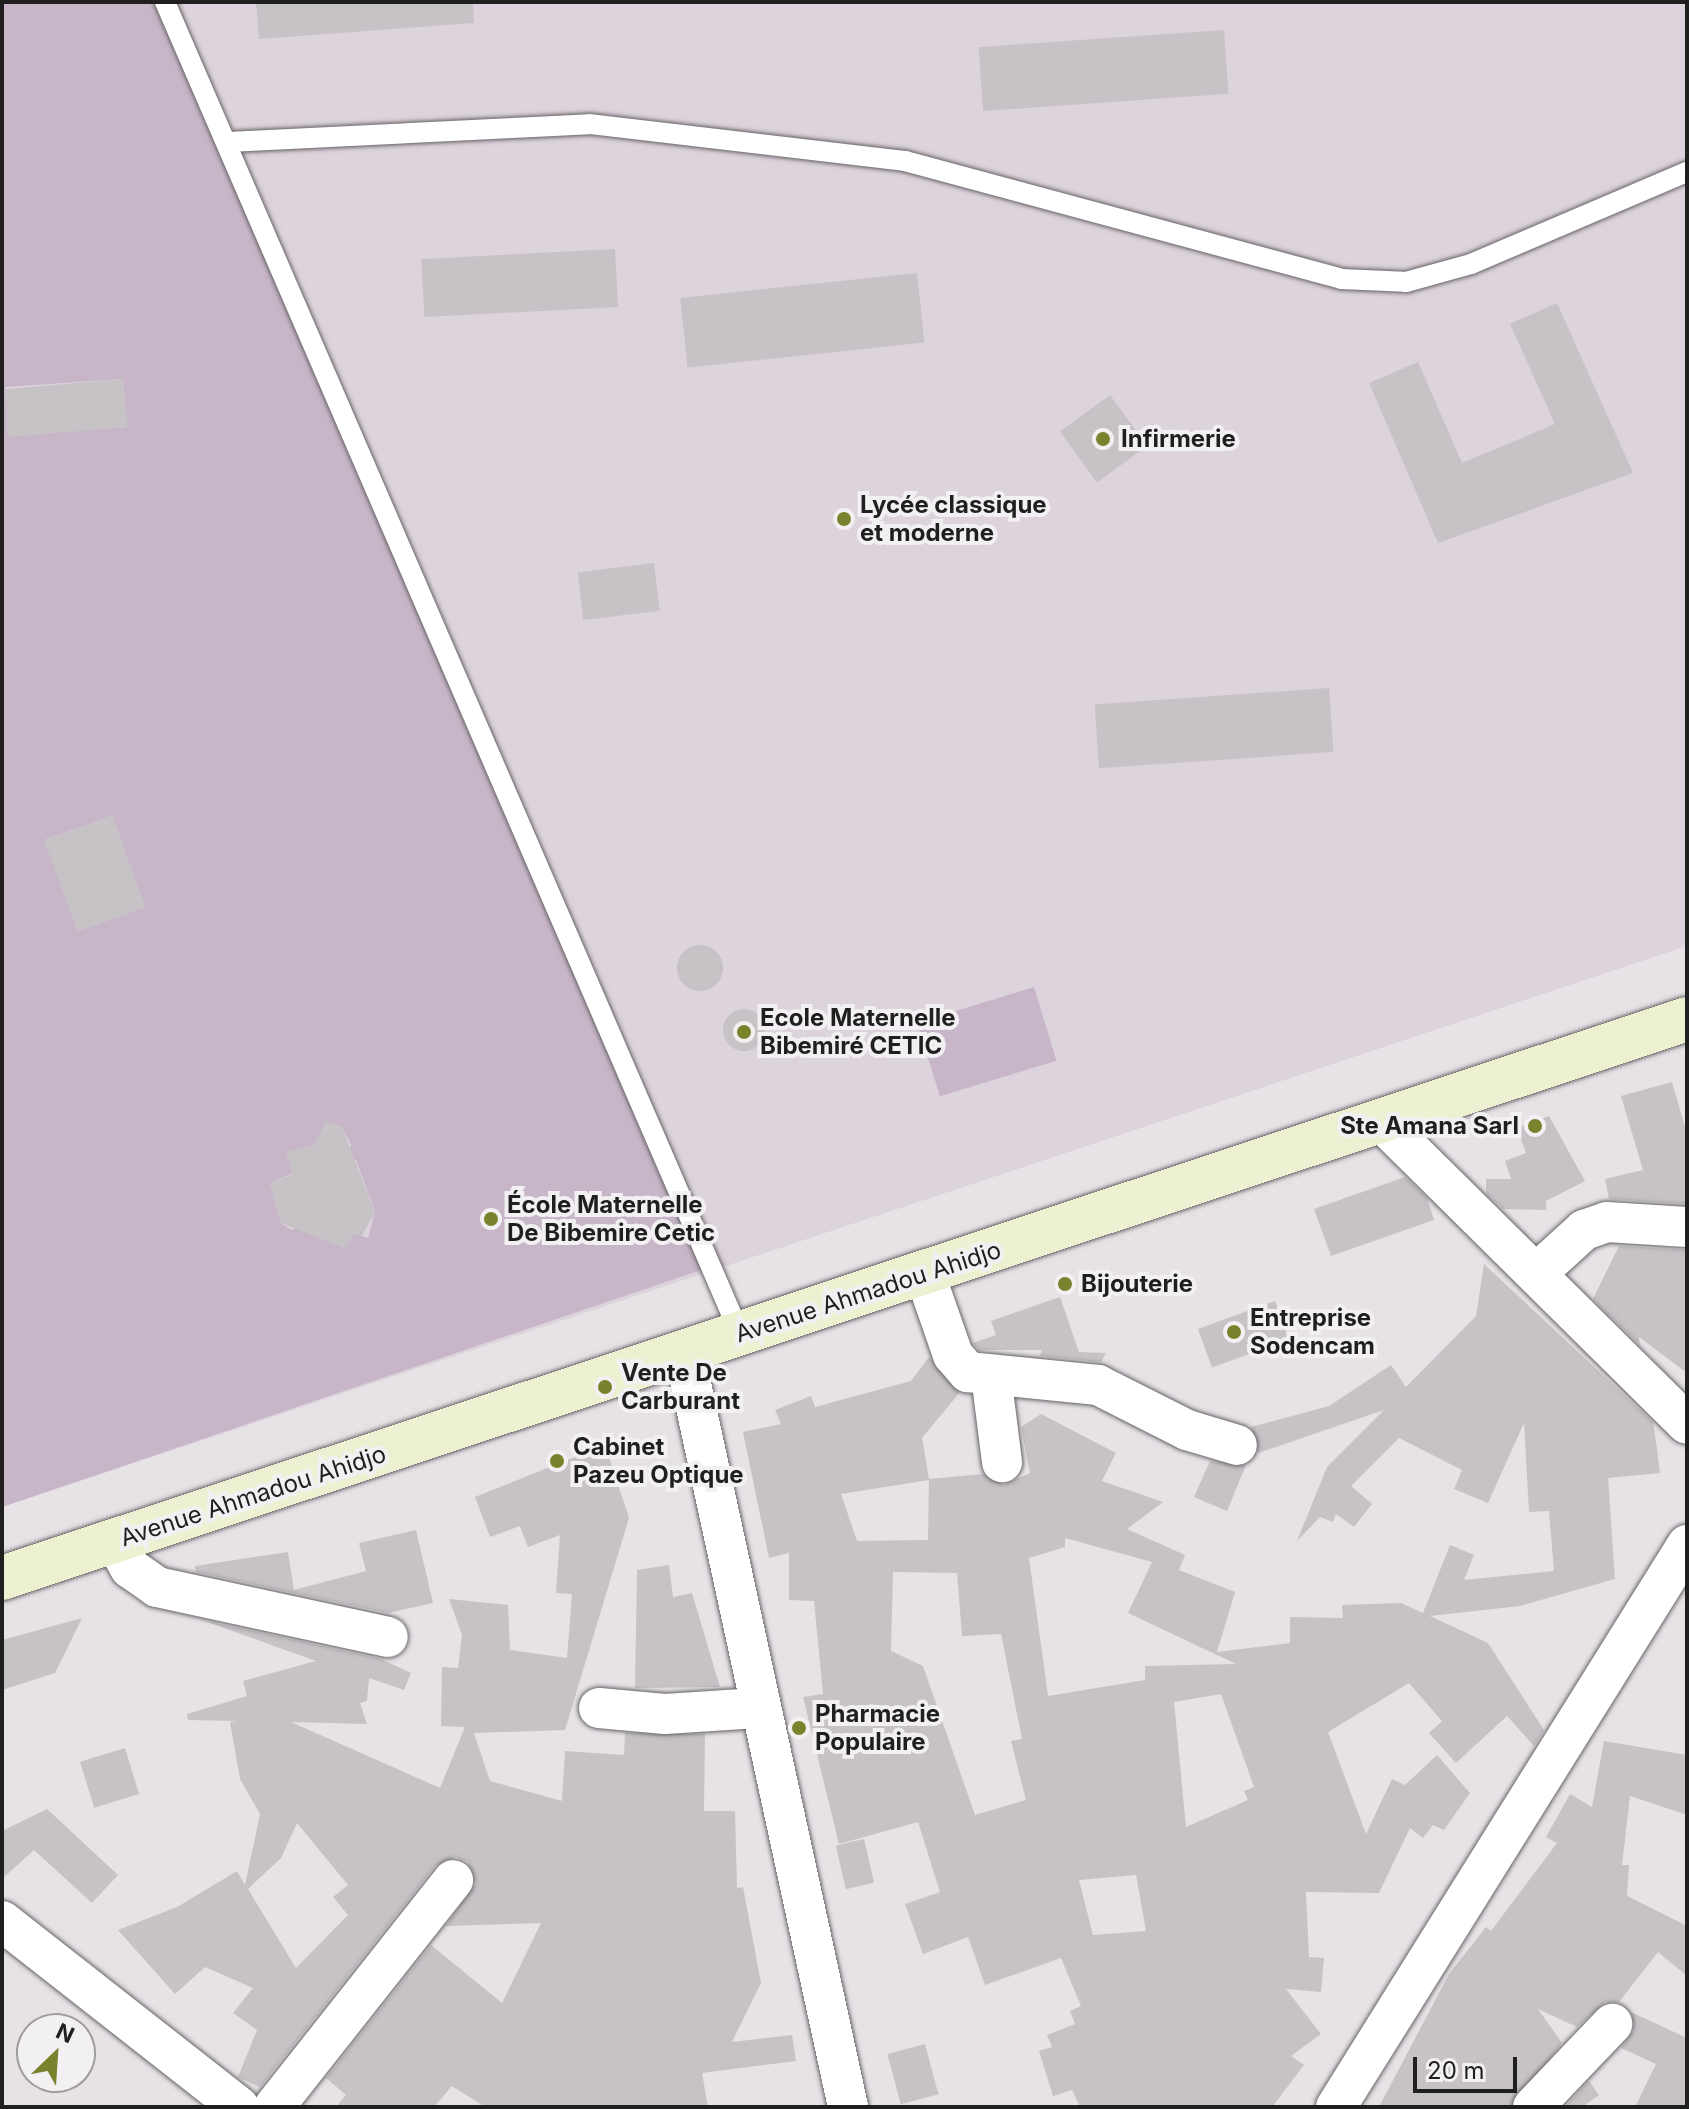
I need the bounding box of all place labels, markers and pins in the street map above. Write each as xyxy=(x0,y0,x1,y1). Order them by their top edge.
place label: Infirmerie xyxy=(1121,425,1236,453)
marker: Infirmerie xyxy=(1092,428,1114,450)
place label: Lycée classique et moderne xyxy=(860,491,1047,547)
marker: Lycée classique et moderne xyxy=(835,510,853,528)
place label: Ecole Maternelle Bibemiré CETIC xyxy=(760,1004,956,1060)
marker: Ecole Maternelle Bibemiré CETIC xyxy=(735,1023,753,1041)
place label: Ste Amana Sarl xyxy=(1340,1112,1519,1140)
marker: Ste Amana Sarl xyxy=(1526,1117,1544,1135)
place label: École Maternelle De Bibemire Cetic xyxy=(507,1191,715,1247)
marker: École Maternelle De Bibemire Cetic xyxy=(482,1210,500,1228)
place label: Bijouterie xyxy=(1081,1270,1193,1298)
marker: Bijouterie xyxy=(1056,1275,1074,1293)
place label: Entreprise Sodencam xyxy=(1250,1304,1375,1360)
marker: Entreprise Sodencam xyxy=(1225,1323,1243,1341)
place label: Vente De Carburant xyxy=(621,1359,740,1415)
marker: Vente De Carburant xyxy=(596,1378,614,1396)
place label: Cabinet Pazeu Optique xyxy=(573,1433,744,1489)
marker: Cabinet Pazeu Optique xyxy=(548,1452,566,1470)
place label: Pharmacie Populaire xyxy=(815,1700,940,1756)
marker: Pharmacie Populaire xyxy=(790,1719,808,1737)

